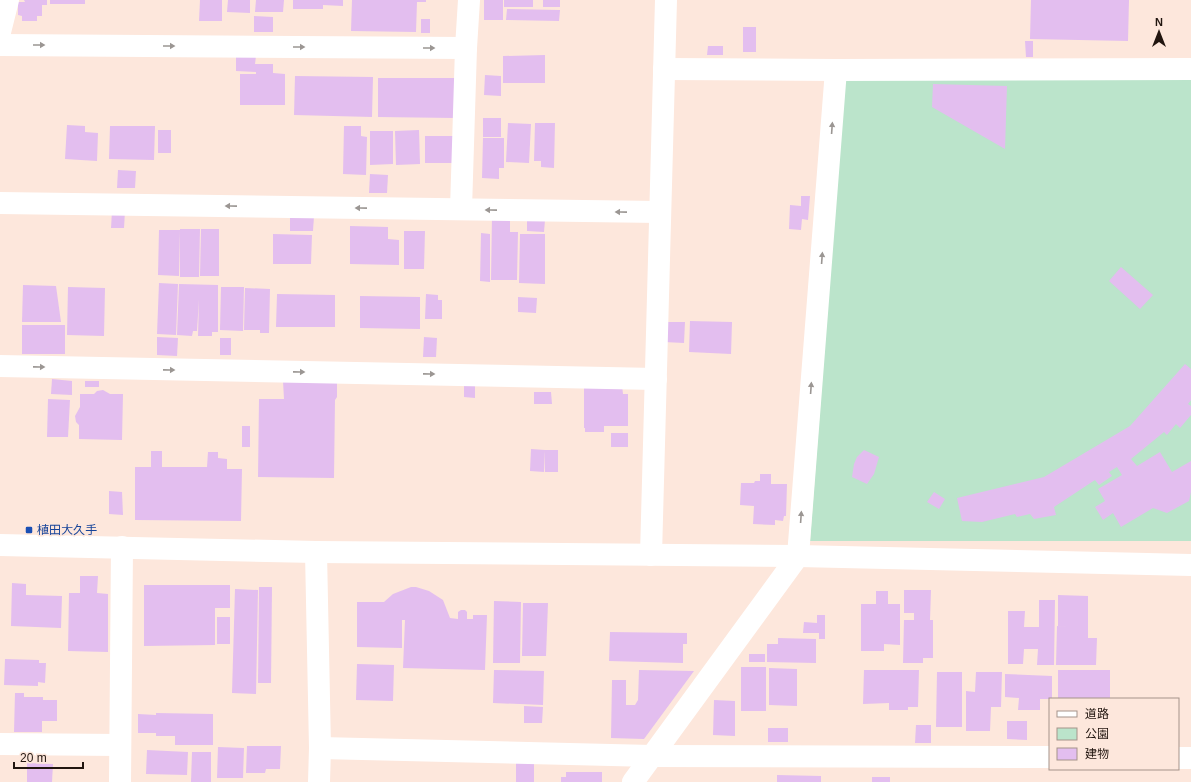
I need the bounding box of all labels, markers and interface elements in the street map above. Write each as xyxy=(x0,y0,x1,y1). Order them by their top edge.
north arrow xyxy=(1139,12,1179,52)
text: N xyxy=(1155,16,1163,28)
one-way arrow xyxy=(33,42,46,48)
one-way arrow xyxy=(163,43,176,49)
one-way arrow xyxy=(293,44,306,50)
one-way arrow xyxy=(423,45,436,51)
one-way arrow xyxy=(828,122,835,134)
one-way arrow xyxy=(224,203,237,209)
one-way arrow xyxy=(354,205,367,211)
one-way arrow xyxy=(484,207,497,213)
one-way arrow xyxy=(614,209,627,215)
one-way arrow xyxy=(818,252,825,264)
one-way arrow xyxy=(33,364,46,370)
one-way arrow xyxy=(163,366,175,373)
one-way arrow xyxy=(293,369,306,375)
one-way arrow xyxy=(423,371,435,378)
one-way arrow xyxy=(808,382,815,394)
one-way arrow xyxy=(798,511,805,523)
place label: 植田大久手 xyxy=(37,523,97,537)
marker: 植田大久手 xyxy=(24,525,34,535)
legend xyxy=(1049,698,1179,770)
text: 道路 xyxy=(1085,707,1109,721)
text: 公園 xyxy=(1085,727,1109,741)
scale bar xyxy=(14,744,83,770)
text: 建物 xyxy=(1085,747,1109,761)
text: 20 m xyxy=(20,751,47,765)

